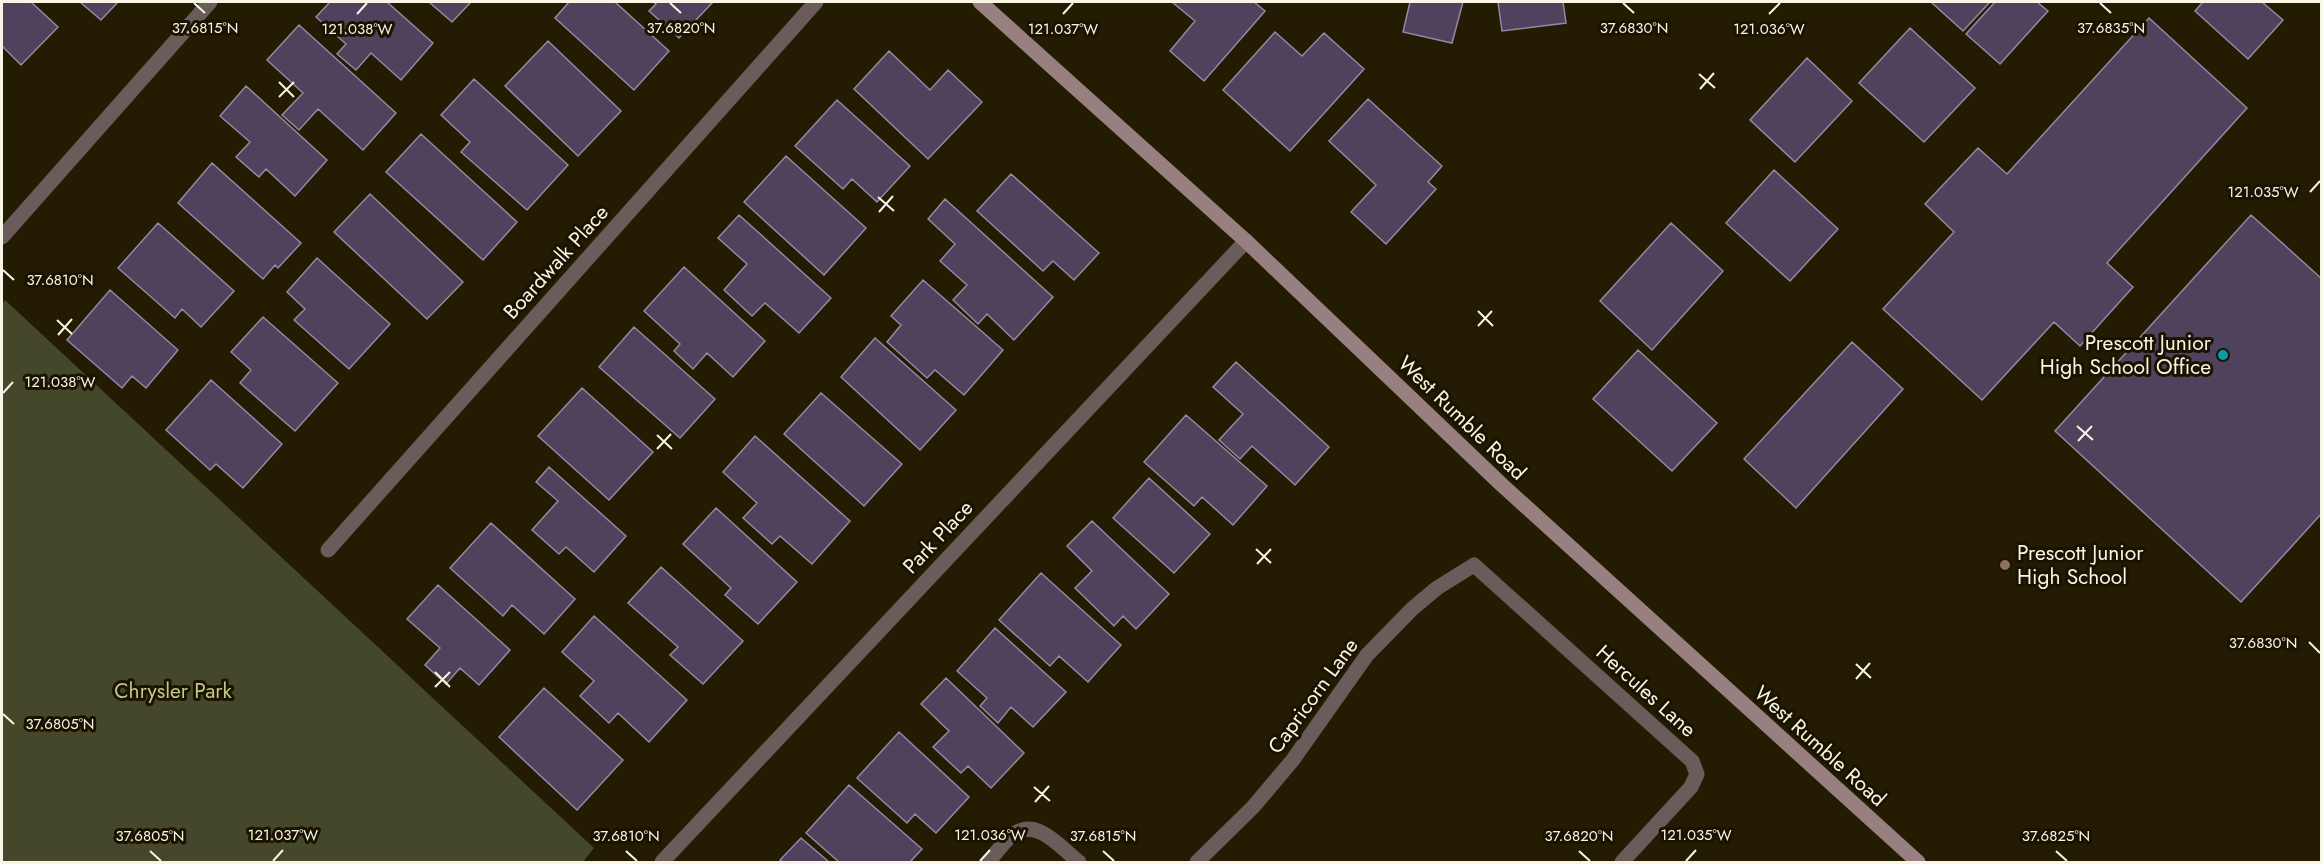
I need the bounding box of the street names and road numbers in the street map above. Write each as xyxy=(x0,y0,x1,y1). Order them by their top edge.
street label: Boardwalk Place xyxy=(497,198,616,326)
street label: West Rumble Road xyxy=(1391,349,1533,487)
street label: Park Place xyxy=(896,493,980,581)
street label: Capricorn Lane xyxy=(1261,632,1365,760)
street label: Hercules Lane xyxy=(1589,638,1703,744)
street label: West Rumble Road xyxy=(1747,679,1893,813)

